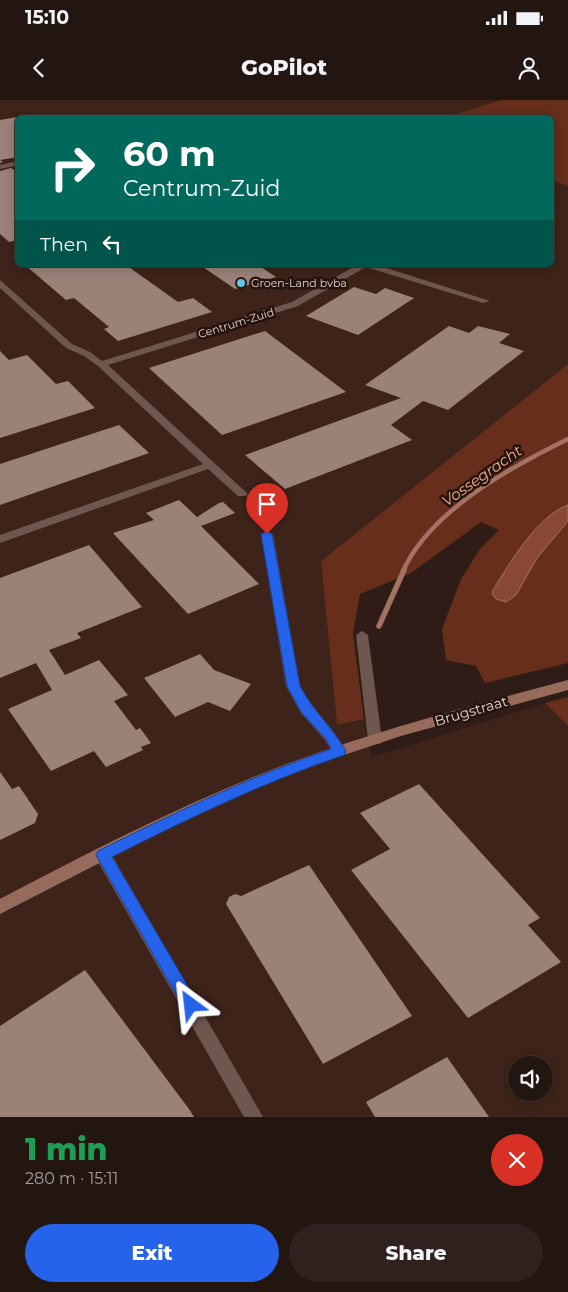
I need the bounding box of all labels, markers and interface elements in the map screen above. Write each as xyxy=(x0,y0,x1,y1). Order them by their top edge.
text: 15:10 xyxy=(25,6,69,29)
icon: back xyxy=(25,54,53,82)
text: GoPilot xyxy=(241,54,327,81)
icon: person xyxy=(515,54,543,82)
text: 60 m xyxy=(123,132,216,175)
icon: right xyxy=(40,135,105,200)
text: Centrum-Zuid xyxy=(123,175,280,202)
icon: left xyxy=(98,230,126,258)
text: Then xyxy=(40,233,88,256)
place label: Groen-Land bvba xyxy=(251,276,347,290)
marker: Groen-Land bvba xyxy=(235,277,247,289)
street label: Centrum-Zuid xyxy=(196,305,276,341)
water label: Vossegracht xyxy=(438,441,525,510)
pin xyxy=(246,483,288,534)
icon: arrive xyxy=(253,490,281,518)
street label: Brugstraat xyxy=(433,692,510,730)
position arrow xyxy=(164,978,216,1030)
map controls xyxy=(508,1056,553,1101)
button: sound xyxy=(508,1056,553,1101)
text: 1 min xyxy=(25,1131,108,1168)
button: close xyxy=(491,1134,543,1186)
text: 280 m · 15:11 xyxy=(25,1169,118,1188)
button: Exit xyxy=(25,1224,279,1282)
button: Share xyxy=(289,1224,543,1282)

